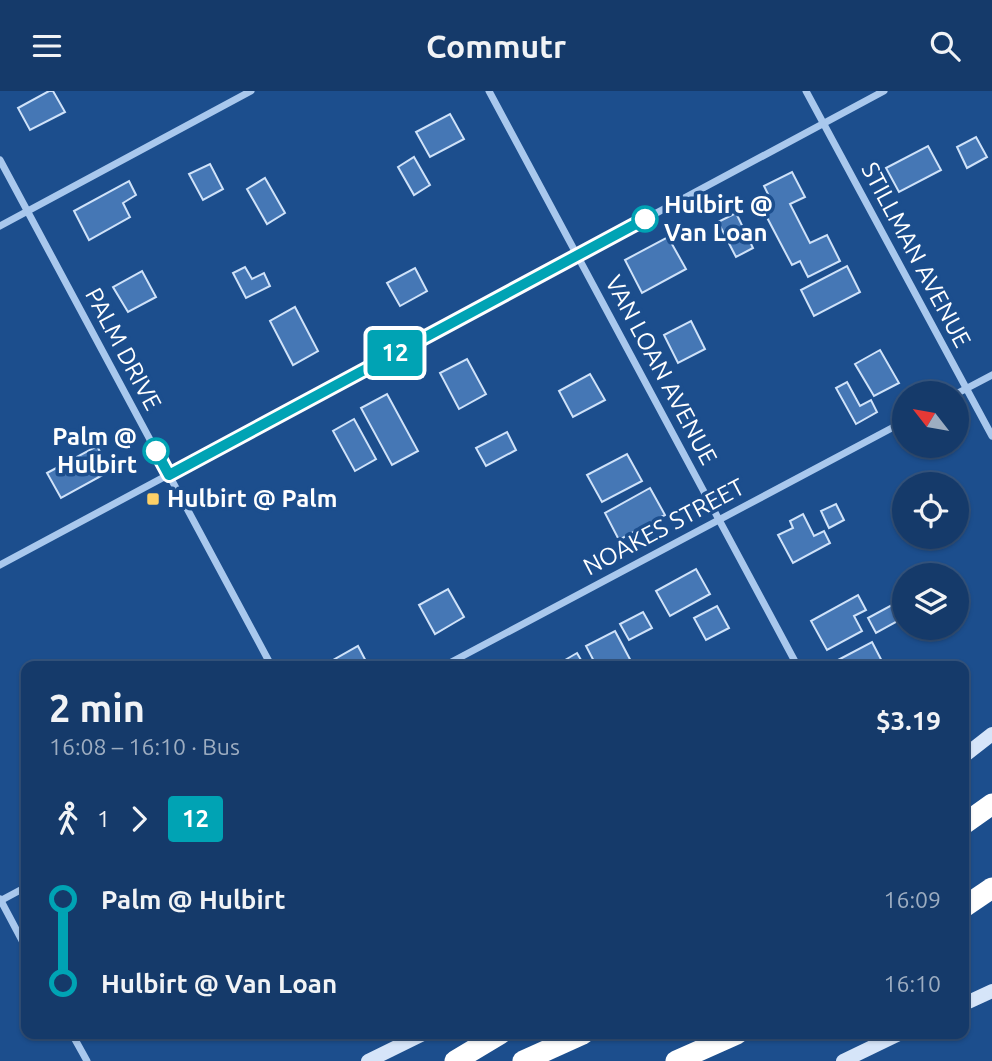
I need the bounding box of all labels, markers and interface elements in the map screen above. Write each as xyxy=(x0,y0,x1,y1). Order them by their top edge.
icon: menu xyxy=(28,27,66,65)
icon: search xyxy=(926,27,964,65)
text: Commutr xyxy=(426,28,566,64)
street label: STILLMAN AVENUE xyxy=(856,158,977,352)
place label: Hulbirt @ Van Loan xyxy=(664,191,773,246)
marker: Hulbirt @ Van Loan xyxy=(632,206,658,232)
street label: VAN LOAN AVENUE xyxy=(600,271,723,469)
street label: PALM DRIVE xyxy=(80,283,167,414)
line badge: 12 xyxy=(364,330,426,376)
text: 12 xyxy=(381,339,409,366)
north arrow xyxy=(892,381,970,459)
map controls xyxy=(892,381,969,640)
place label: Palm @ Hulbirt xyxy=(52,423,137,478)
marker: Palm @ Hulbirt xyxy=(143,438,169,464)
button: locate xyxy=(892,472,969,549)
street label: NOAKES STREET xyxy=(579,473,749,580)
place label: Hulbirt @ Palm xyxy=(167,485,337,512)
marker: Hulbirt @ Palm xyxy=(145,491,161,507)
button: layers xyxy=(892,563,969,640)
text: 2 min xyxy=(49,687,145,729)
text: $3.19 xyxy=(876,706,941,735)
text: 16:08 – 16:10 · Bus xyxy=(49,734,240,759)
icon: walk xyxy=(49,800,87,838)
icon: forward xyxy=(120,800,158,838)
text: 12 xyxy=(182,805,209,832)
text: 1 xyxy=(97,806,110,831)
text: Palm @ Hulbirt xyxy=(101,885,286,914)
text: 16:09 xyxy=(883,887,941,912)
text: Hulbirt @ Van Loan xyxy=(101,969,337,998)
text: 16:10 xyxy=(883,971,941,996)

